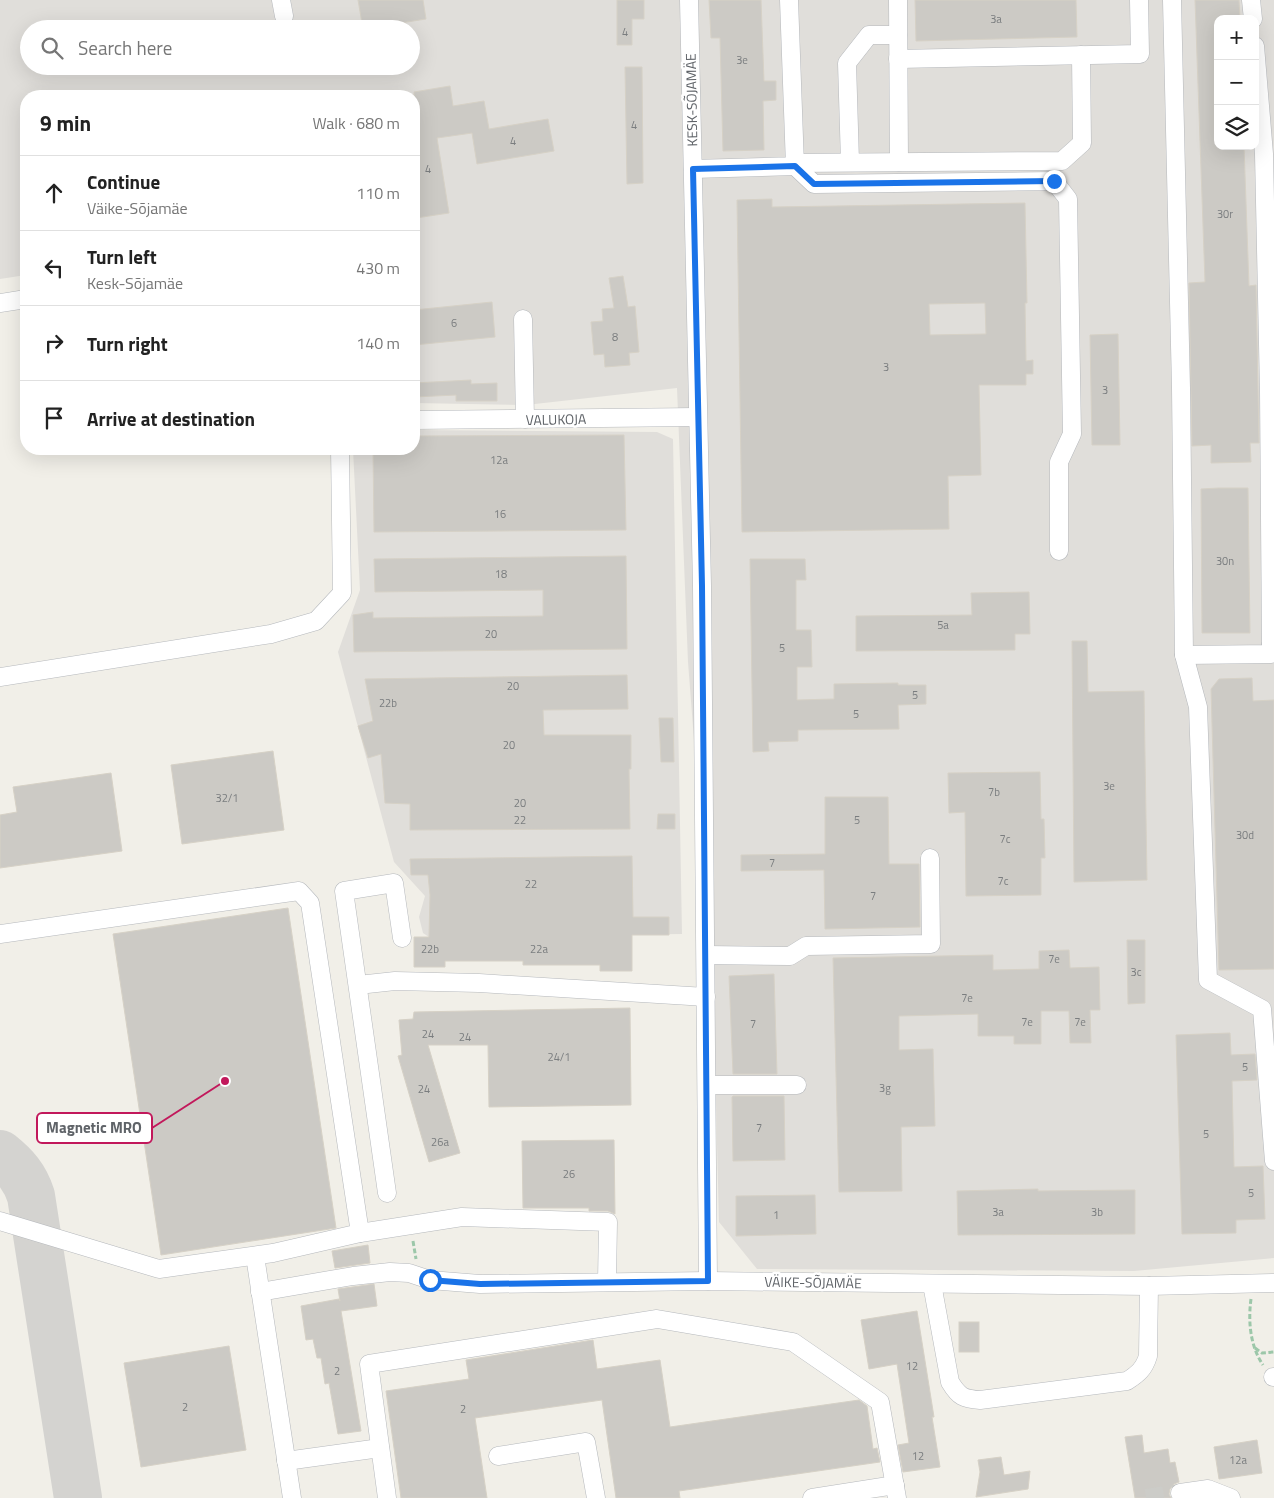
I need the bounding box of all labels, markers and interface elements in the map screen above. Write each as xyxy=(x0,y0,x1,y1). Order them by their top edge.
house number: 3a xyxy=(990,11,1002,27)
map controls xyxy=(1214,15,1259,150)
button: + xyxy=(1214,15,1259,60)
search box xyxy=(20,20,420,75)
house number: 4 xyxy=(622,24,628,40)
text: Search here xyxy=(78,33,172,62)
icon: search xyxy=(38,34,66,62)
house number: 3e xyxy=(736,52,748,68)
street label: KESK-SÕJAMÄE xyxy=(680,53,702,147)
button: − xyxy=(1214,60,1259,105)
button: layers xyxy=(1214,105,1259,150)
text: 9 min xyxy=(40,107,91,139)
text: Walk · 680 m xyxy=(312,111,400,135)
house number: 4 xyxy=(631,117,637,133)
house number: 4 xyxy=(510,133,516,149)
house number: 4 xyxy=(425,161,431,177)
text: Continue xyxy=(87,167,160,196)
route end xyxy=(1043,170,1066,193)
icon: ahead xyxy=(40,179,68,207)
text: 110 m xyxy=(356,181,400,205)
text: Väike-Sõjamäe xyxy=(87,196,188,220)
house number: 30r xyxy=(1217,206,1233,222)
text: Turn left xyxy=(87,242,157,271)
icon: left xyxy=(40,254,68,282)
text: 430 m xyxy=(356,256,400,280)
text: Kesk-Sõjamäe xyxy=(87,271,183,295)
house number: 6 xyxy=(451,315,457,331)
icon: right xyxy=(40,329,68,357)
text: Turn right xyxy=(87,329,168,358)
house number: 8 xyxy=(612,329,618,345)
text: 140 m xyxy=(356,331,400,355)
house number: 3 xyxy=(883,359,889,375)
house number: 3 xyxy=(1102,382,1108,398)
icon: arrive xyxy=(40,404,68,432)
text: Arrive at destination xyxy=(87,404,255,433)
street label: VALUKOJA xyxy=(525,408,587,430)
house number: 12a xyxy=(490,452,508,468)
house number: 16 xyxy=(494,506,506,522)
house number: 30n xyxy=(1216,553,1234,569)
house number: 18 xyxy=(495,566,507,582)
house number: 5a xyxy=(937,617,949,633)
house number: 20 xyxy=(485,626,497,642)
house number: 5 xyxy=(779,640,785,656)
house number: 20 xyxy=(507,678,519,694)
house number: 5 xyxy=(912,687,918,703)
house number: 22b xyxy=(379,695,397,711)
house number: 5 xyxy=(853,706,859,722)
house number: 20 xyxy=(503,737,515,753)
house number: 3e xyxy=(1103,778,1115,794)
house number: 7b xyxy=(988,784,1000,800)
house number: 32/1 xyxy=(215,790,239,806)
house number: 20 xyxy=(514,795,526,811)
house number: 22 xyxy=(514,812,526,828)
house number: 5 xyxy=(854,812,860,828)
house number: 30d xyxy=(1236,827,1254,843)
house number: 7c xyxy=(1000,831,1011,847)
house number: 7 xyxy=(769,855,775,871)
house number: 7c xyxy=(998,873,1009,889)
house number: 22 xyxy=(525,876,537,892)
house number: 7 xyxy=(870,888,876,904)
house number: 22b xyxy=(421,941,439,957)
house number: 22a xyxy=(530,941,548,957)
house number: 7e xyxy=(1048,951,1060,967)
house number: 3c xyxy=(1131,964,1142,980)
house number: 7e xyxy=(961,990,973,1006)
house number: 7e xyxy=(1021,1014,1033,1030)
house number: 7e xyxy=(1074,1014,1086,1030)
house number: 7 xyxy=(750,1016,756,1032)
house number: 24 xyxy=(422,1026,434,1042)
house number: 24 xyxy=(459,1029,471,1045)
house number: 24/1 xyxy=(547,1049,571,1065)
house number: 5 xyxy=(1242,1059,1248,1075)
house number: 3g xyxy=(879,1080,891,1096)
house number: 24 xyxy=(418,1081,430,1097)
callout: Magnetic MRO xyxy=(37,1113,152,1143)
text: Magnetic MRO xyxy=(46,1116,142,1139)
house number: 7 xyxy=(756,1120,762,1136)
house number: 5 xyxy=(1203,1126,1209,1142)
house number: 26a xyxy=(431,1134,449,1150)
house number: 26 xyxy=(563,1166,575,1182)
house number: 5 xyxy=(1248,1185,1254,1201)
house number: 3a xyxy=(992,1204,1004,1220)
house number: 3b xyxy=(1091,1204,1103,1220)
house number: 1 xyxy=(773,1207,779,1223)
route start xyxy=(419,1269,442,1292)
street label: VÄIKE-SÕJAMÄE xyxy=(764,1271,862,1293)
house number: 12 xyxy=(906,1358,918,1374)
house number: 2 xyxy=(334,1363,340,1379)
house number: 2 xyxy=(182,1399,188,1415)
house number: 2 xyxy=(460,1401,466,1417)
house number: 12 xyxy=(912,1448,924,1464)
house number: 12a xyxy=(1229,1452,1247,1468)

